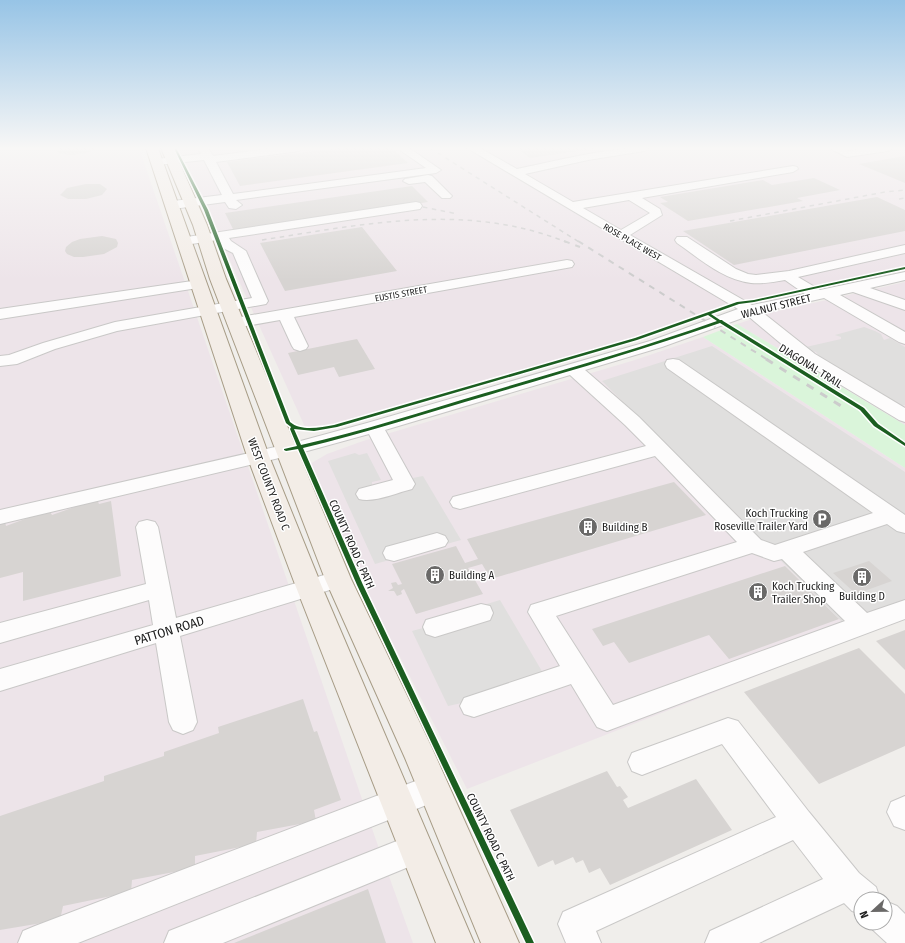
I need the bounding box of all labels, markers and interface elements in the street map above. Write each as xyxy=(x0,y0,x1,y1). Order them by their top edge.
street label: ROSE PLACE WEST xyxy=(601,221,663,263)
street label: EUSTIS STREET xyxy=(374,284,429,304)
street label: WALNUT STREET xyxy=(740,291,813,321)
street label: DIAGONAL TRAIL xyxy=(776,342,845,391)
street label: WEST COUNTY ROAD C xyxy=(245,436,292,533)
street label: COUNTY ROAD C PATH xyxy=(326,498,377,591)
place label: Koch Trucking Roseville Trailer Yard xyxy=(714,507,809,533)
parking icon: Koch Trucking Roseville Trailer Yard xyxy=(811,508,833,530)
building icon: Building B xyxy=(577,516,599,538)
place label: Building B xyxy=(602,521,648,534)
building icon: Building A xyxy=(424,564,446,586)
building icon: Building D xyxy=(851,566,873,588)
place label: Building A xyxy=(449,569,495,582)
place label: Koch Trucking Trailer Shop xyxy=(772,580,835,606)
building icon: Koch Trucking Trailer Shop xyxy=(747,581,769,603)
place label: Building D xyxy=(839,590,885,603)
street label: PATTON ROAD xyxy=(132,613,206,648)
street label: COUNTY ROAD C PATH xyxy=(464,791,517,883)
north arrow xyxy=(853,891,893,931)
text: N xyxy=(857,909,871,920)

